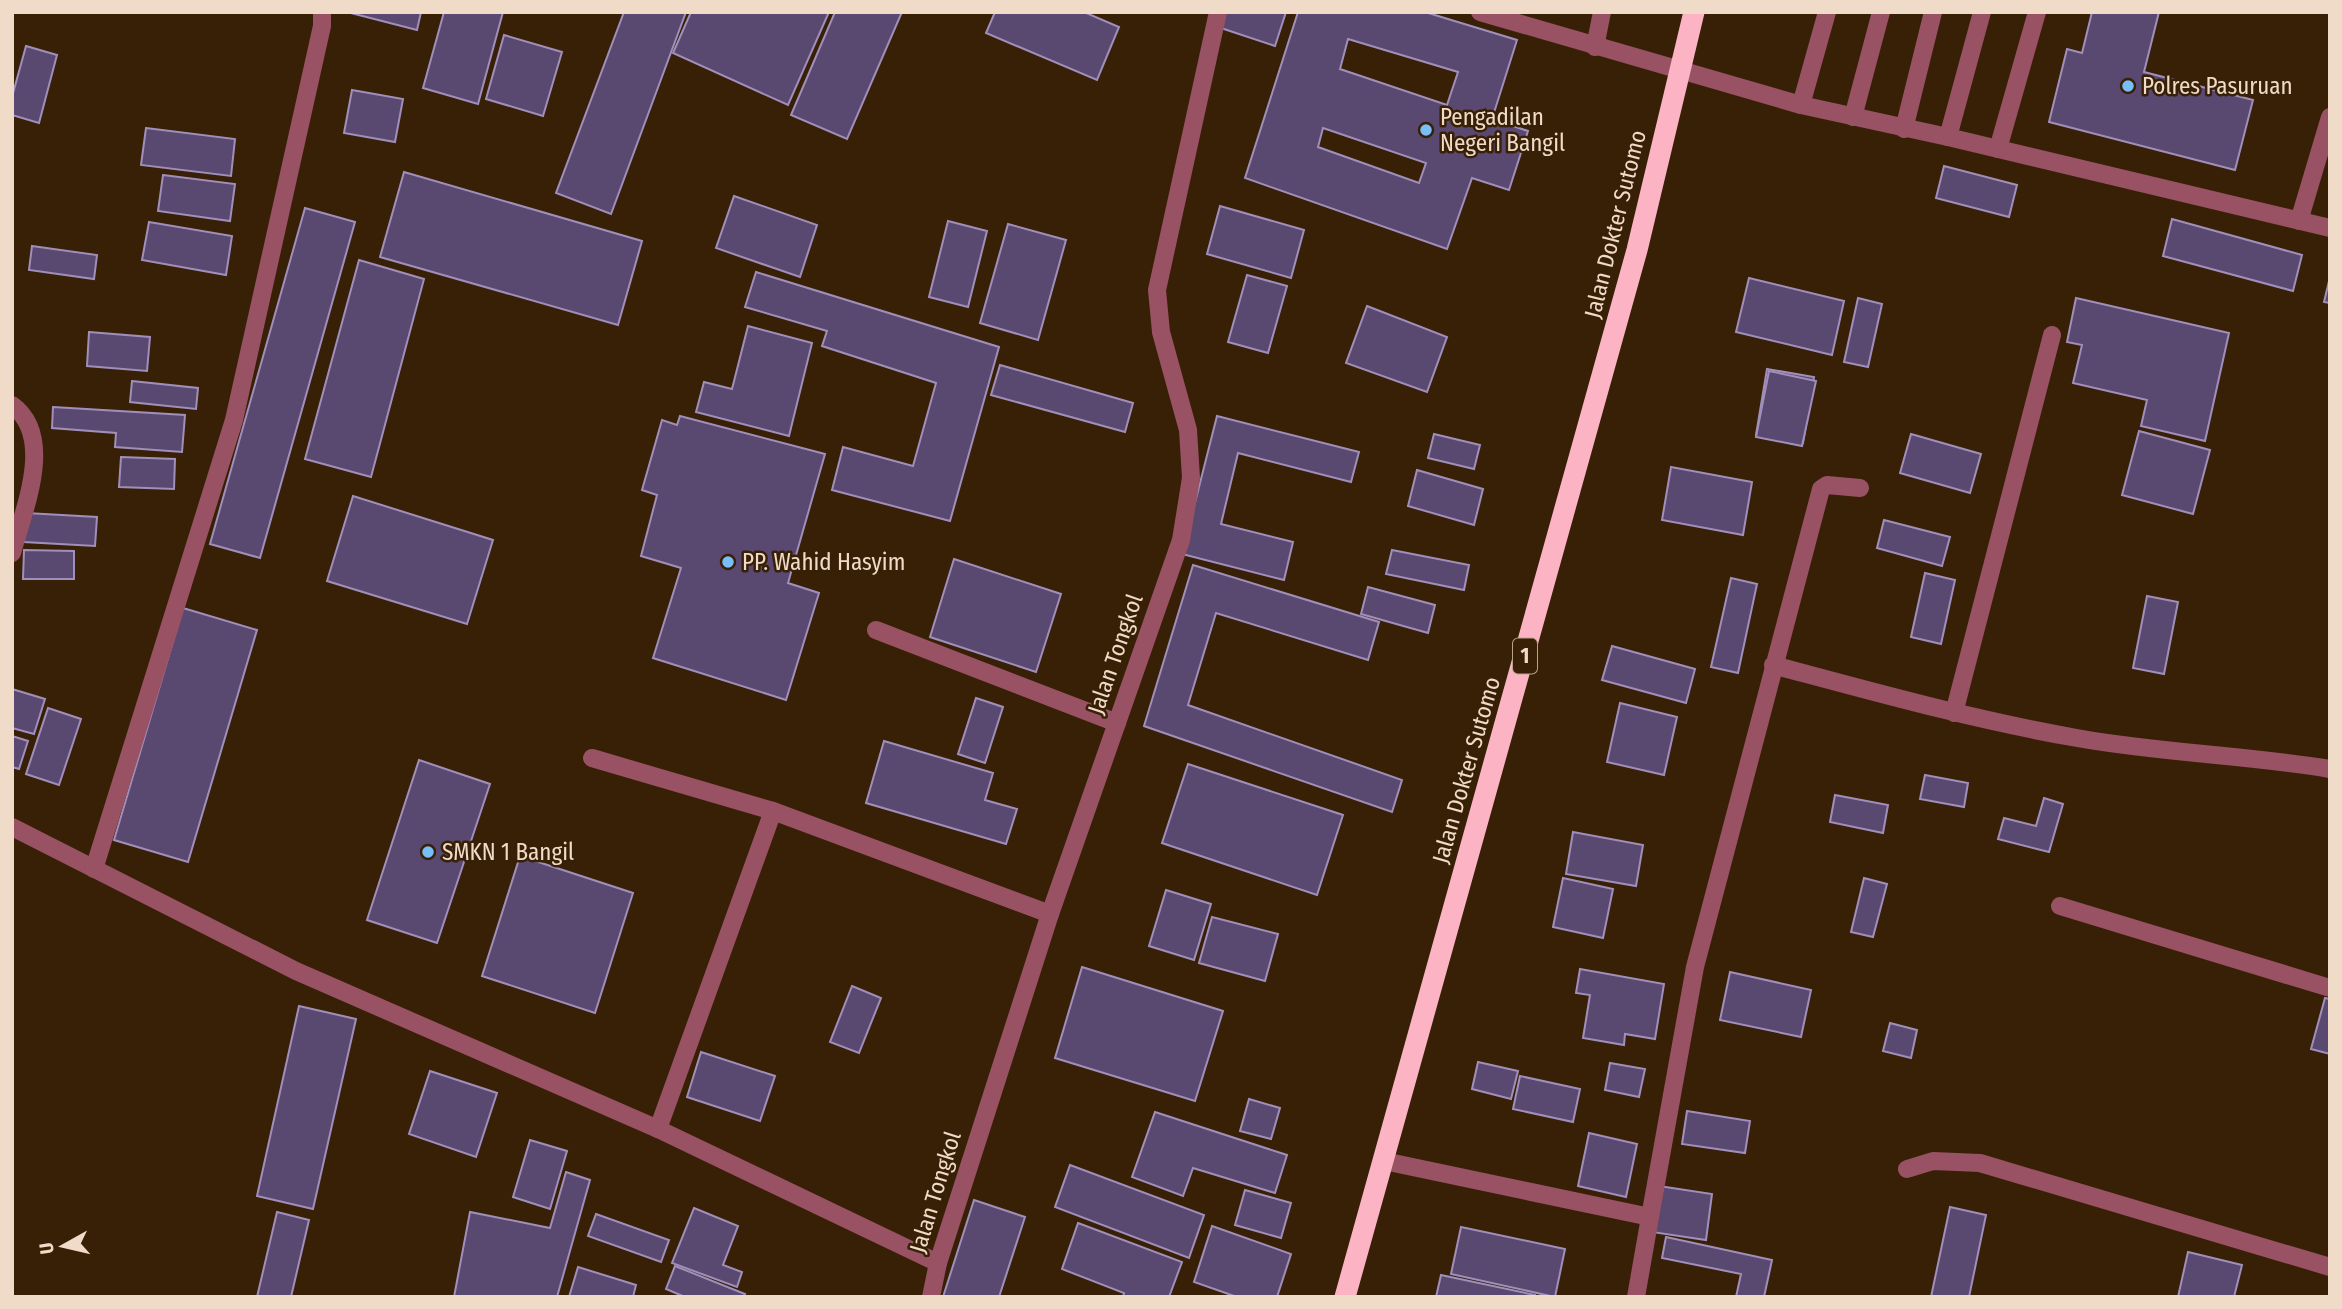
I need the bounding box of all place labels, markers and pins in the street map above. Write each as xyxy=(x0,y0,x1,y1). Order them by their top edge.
place label: Polres Pasuruan xyxy=(2142,72,2293,100)
marker: Polres Pasuruan xyxy=(2120,78,2136,94)
place label: Pengadilan Negeri Bangil xyxy=(1440,103,1565,157)
marker: Pengadilan Negeri Bangil xyxy=(1418,122,1434,138)
place label: PP. Wahid Hasyim xyxy=(742,548,905,576)
marker: PP. Wahid Hasyim xyxy=(720,554,736,570)
place label: SMKN 1 Bangil xyxy=(442,838,574,866)
marker: SMKN 1 Bangil xyxy=(420,844,436,860)

